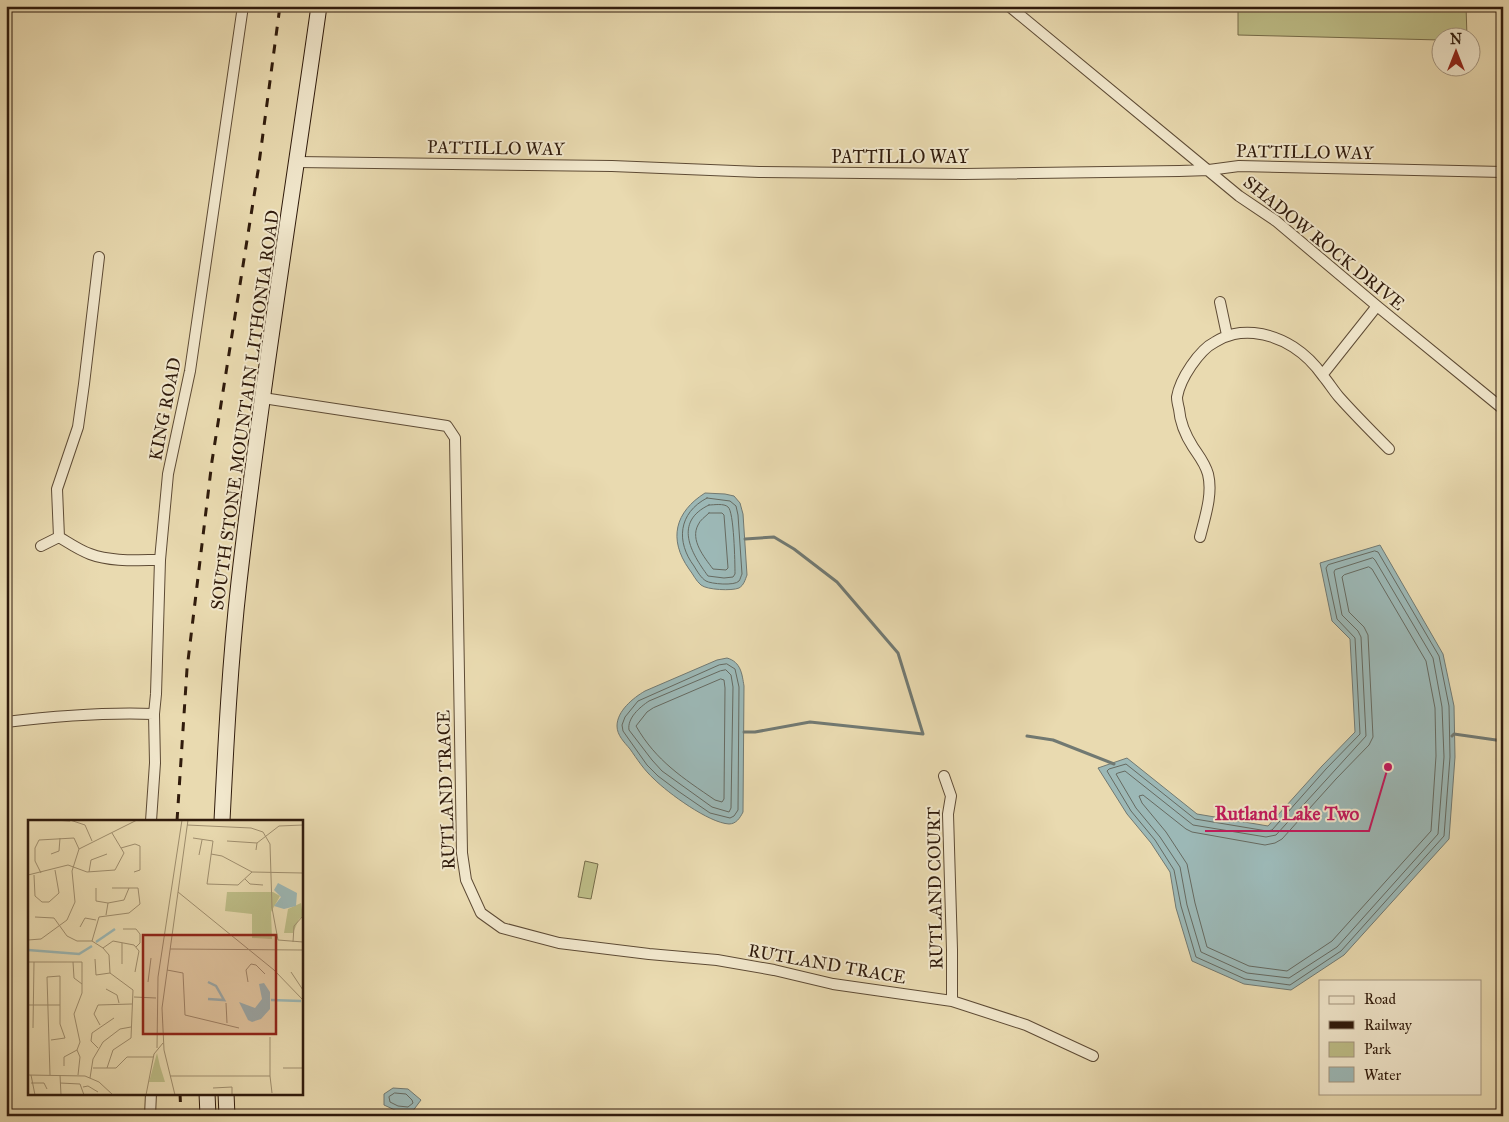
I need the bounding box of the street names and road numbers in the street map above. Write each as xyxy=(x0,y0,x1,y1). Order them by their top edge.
street label: PATTILLO WAY xyxy=(427,136,566,160)
street label: PATTILLO WAY xyxy=(1236,140,1375,164)
street label: PATTILLO WAY xyxy=(831,146,969,168)
street label: SHADOW ROCK DRIVE xyxy=(1239,171,1409,315)
street label: SOUTH STONE MOUNTAIN LITHONIA ROAD xyxy=(206,209,284,611)
street label: KING ROAD xyxy=(144,356,186,462)
street label: RUTLAND TRACE xyxy=(432,710,460,870)
street label: RUTLAND COURT xyxy=(923,807,947,969)
street label: RUTLAND TRACE xyxy=(746,939,908,989)

